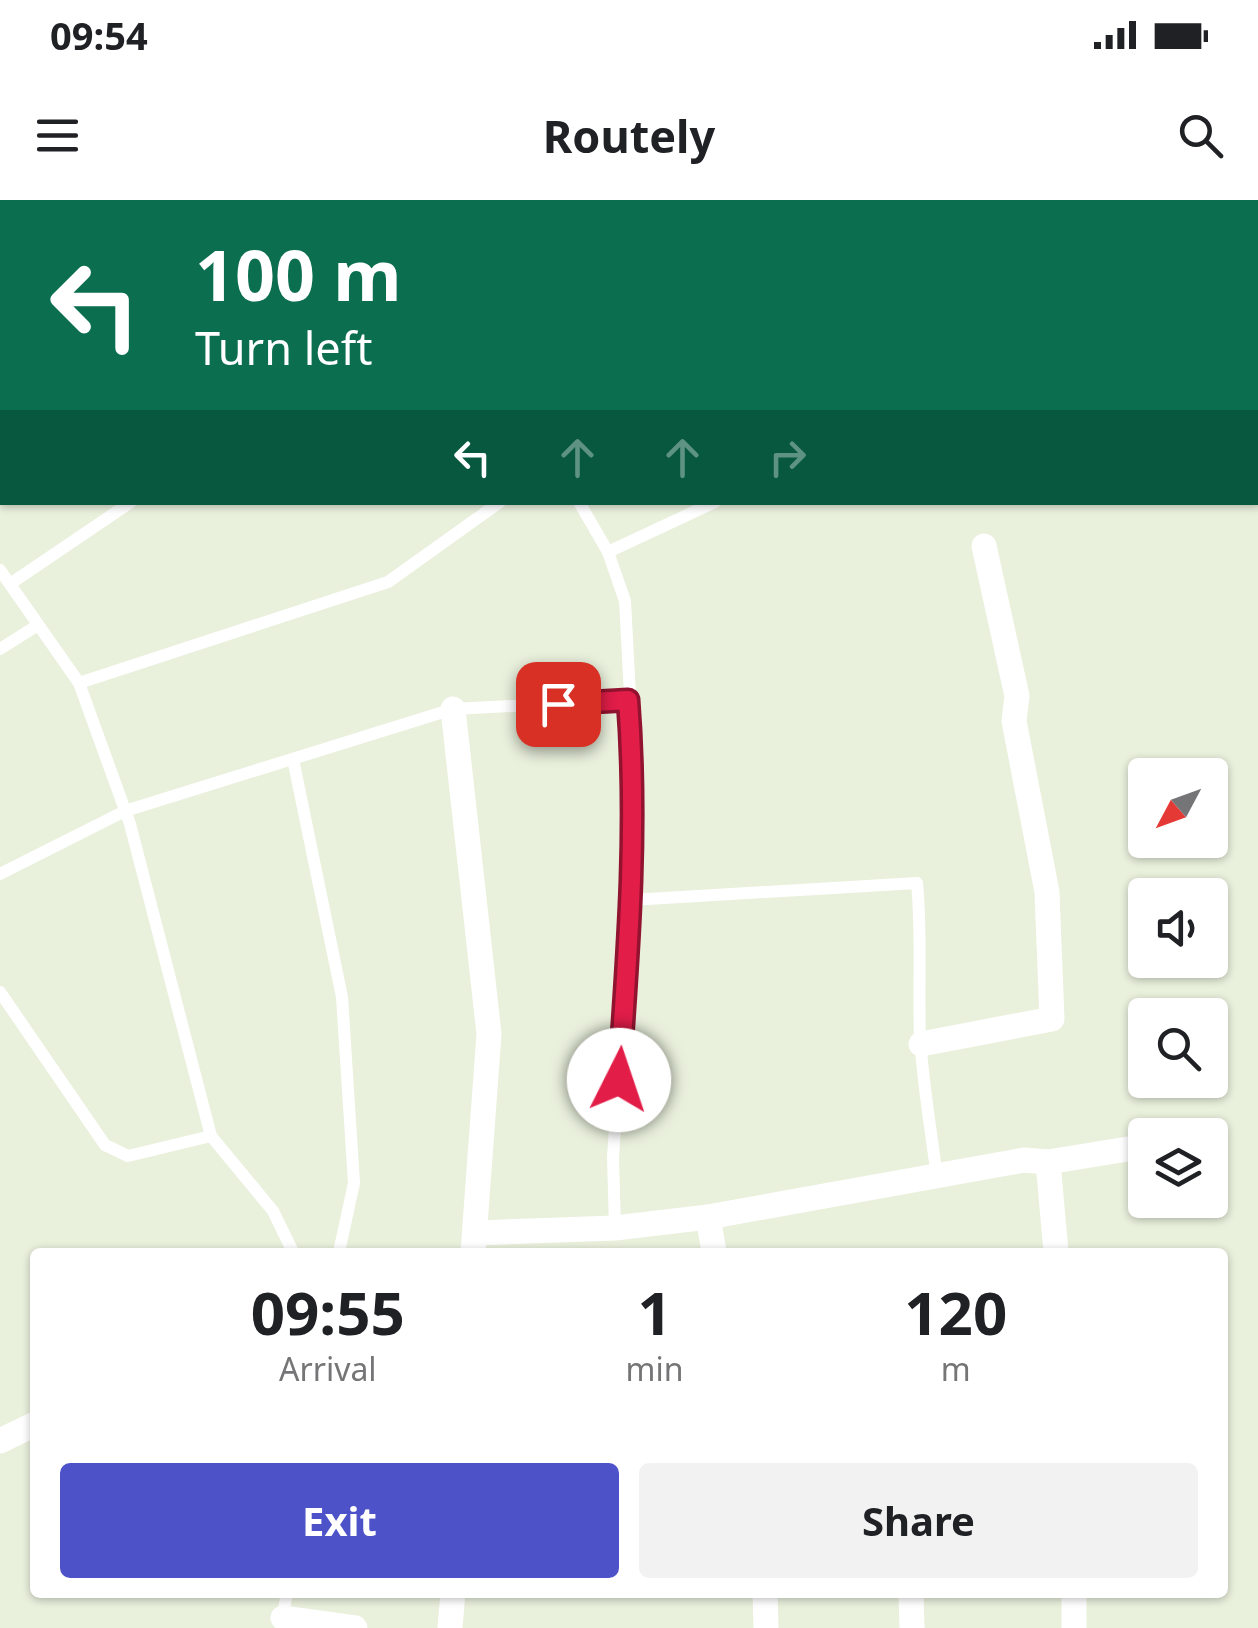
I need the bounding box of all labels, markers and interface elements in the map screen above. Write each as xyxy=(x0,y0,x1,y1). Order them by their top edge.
text: 09:54 xyxy=(50,9,148,61)
text: Routely xyxy=(543,105,715,166)
icon: menu xyxy=(30,108,85,163)
icon: search xyxy=(1173,108,1228,163)
text: 100 m xyxy=(195,226,402,322)
icon: left xyxy=(30,240,160,370)
text: Turn left xyxy=(195,317,372,378)
icon: left xyxy=(445,430,500,485)
icon: ahead xyxy=(550,430,605,485)
icon: ahead xyxy=(655,430,710,485)
icon: right xyxy=(760,430,815,485)
pin xyxy=(516,662,601,747)
icon: arrive xyxy=(531,677,586,732)
north arrow xyxy=(1128,758,1228,858)
map controls xyxy=(1128,758,1228,1218)
button: sound xyxy=(1128,878,1228,978)
button: search xyxy=(1128,998,1228,1098)
position arrow xyxy=(567,1028,671,1132)
button: layers xyxy=(1128,1118,1228,1218)
text: 09:55 xyxy=(251,1271,405,1353)
text: 1 xyxy=(637,1271,672,1353)
text: 120 xyxy=(904,1271,1007,1353)
text: Arrival xyxy=(279,1347,377,1390)
text: min xyxy=(626,1347,684,1390)
text: m xyxy=(941,1347,971,1390)
button: Exit xyxy=(60,1463,619,1578)
button: Share xyxy=(639,1463,1198,1578)

